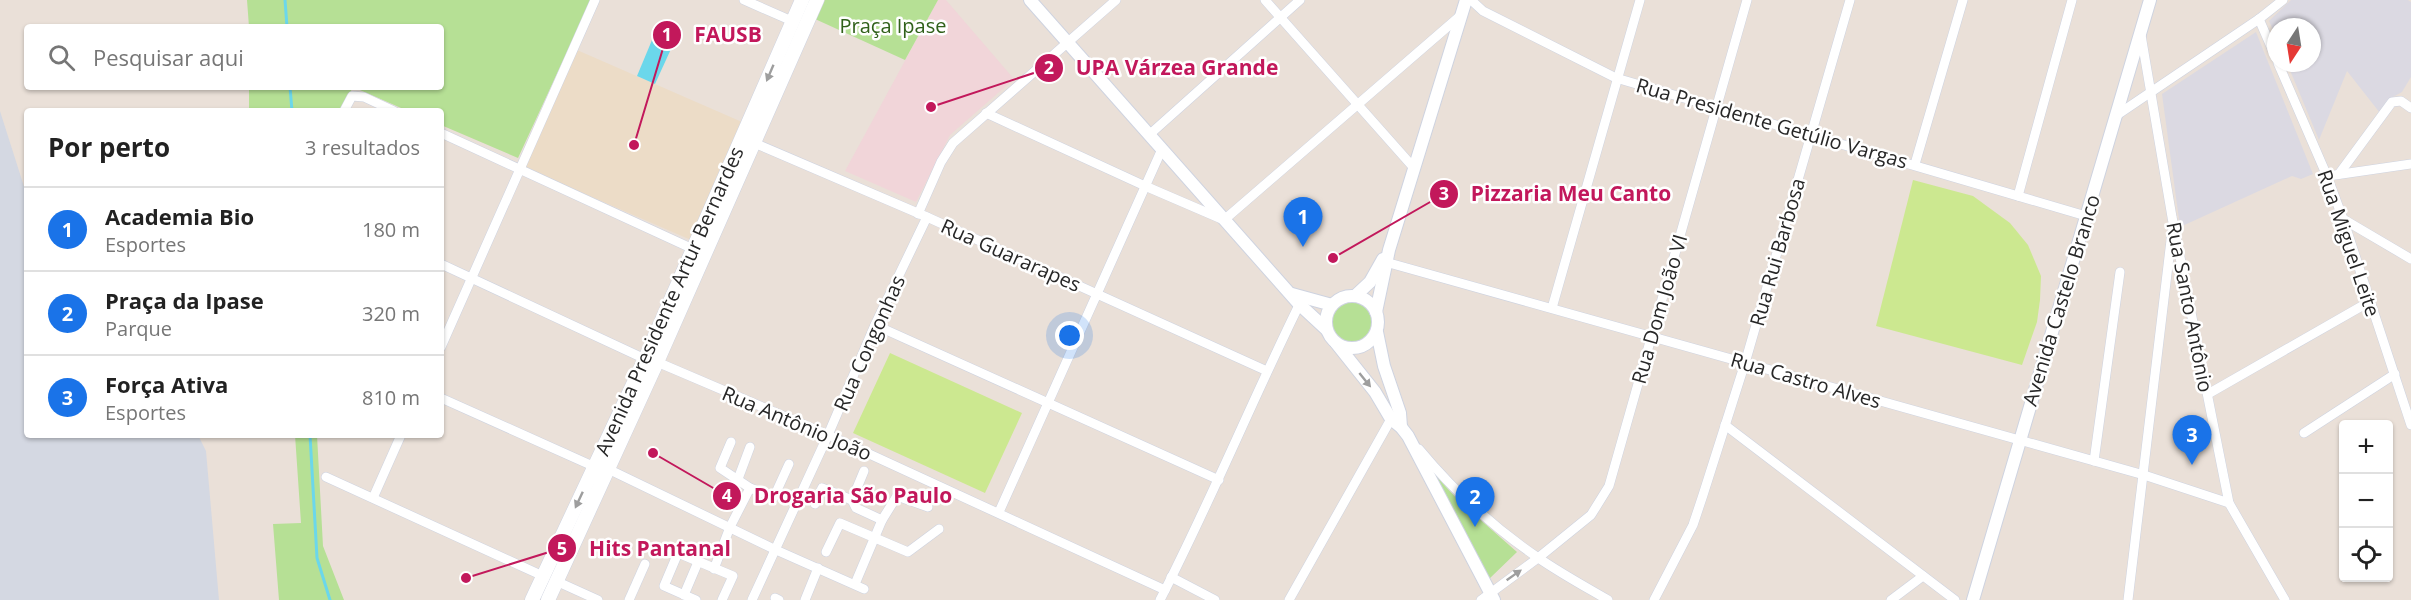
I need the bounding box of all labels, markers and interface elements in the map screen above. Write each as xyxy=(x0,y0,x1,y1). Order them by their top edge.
park label: Praça Ipase xyxy=(840,12,946,39)
callout: FAUSB xyxy=(652,15,773,54)
north arrow xyxy=(2267,18,2321,72)
text: FAUSB xyxy=(694,20,762,48)
text: 1 xyxy=(662,22,672,46)
search box xyxy=(24,24,444,90)
icon: search xyxy=(45,41,78,74)
text: Pesquisar aqui xyxy=(93,42,244,72)
callout: UPA Várzea Grande xyxy=(1034,48,1290,87)
text: UPA Várzea Grande xyxy=(1076,53,1278,81)
text: 2 xyxy=(1044,55,1054,79)
one-way arrow xyxy=(765,64,774,82)
street label: Rua Presidente Getúlio Vargas xyxy=(1633,71,1911,175)
text: Por perto xyxy=(48,129,170,165)
text: 3 resultados xyxy=(305,134,420,161)
street label: Avenida Presidente Artur Bernardes xyxy=(588,142,750,460)
street label: Rua Miguel Leite xyxy=(2311,166,2387,320)
callout: Pizzaria Meu Canto xyxy=(1429,175,1683,214)
street label: Rua Rui Barbosa xyxy=(1743,175,1811,329)
text: Pizzaria Meu Canto xyxy=(1471,179,1671,207)
text: 3 xyxy=(1439,181,1449,205)
street label: Avenida Castelo Branco xyxy=(2016,191,2106,409)
pin: 1 xyxy=(1284,198,1322,247)
text: Academia Bio xyxy=(105,201,254,231)
street label: Rua Guararapes xyxy=(937,212,1085,298)
text: 1 xyxy=(62,216,73,243)
text: 180 m xyxy=(362,216,420,243)
street label: Rua Santo Antônio xyxy=(2160,219,2220,395)
text: Esportes xyxy=(105,231,186,258)
street label: Rua Dom João VI xyxy=(1625,231,1693,387)
street label: Rua Congonhas xyxy=(827,271,911,415)
text: Praça da Ipase xyxy=(105,285,264,315)
text: 2 xyxy=(62,300,73,327)
text: 320 m xyxy=(362,300,420,327)
text: Parque xyxy=(105,315,172,342)
your location xyxy=(1055,321,1084,350)
street label: Rua Castro Alves xyxy=(1728,346,1884,414)
text: Força Ativa xyxy=(105,369,228,399)
one-way arrow xyxy=(1359,372,1372,388)
street label: Rua Antônio João xyxy=(718,379,876,467)
text: 3 xyxy=(62,384,73,411)
text: 810 m xyxy=(362,384,420,411)
text: Esportes xyxy=(105,399,186,426)
pin: 3 xyxy=(2172,416,2212,465)
map controls xyxy=(2339,420,2393,582)
button: + xyxy=(2339,420,2393,474)
button: − xyxy=(2339,474,2393,528)
callout: Drogaria São Paulo xyxy=(712,476,965,515)
pin: 2 xyxy=(1456,478,1494,527)
text: Drogaria São Paulo xyxy=(754,481,952,509)
text: 4 xyxy=(722,483,732,507)
one-way arrow xyxy=(574,492,583,509)
button: locate xyxy=(2339,528,2393,582)
callout: Hits Pantanal xyxy=(547,529,743,568)
text: Hits Pantanal xyxy=(589,534,731,562)
text: 5 xyxy=(557,536,567,560)
one-way arrow xyxy=(1505,569,1521,581)

